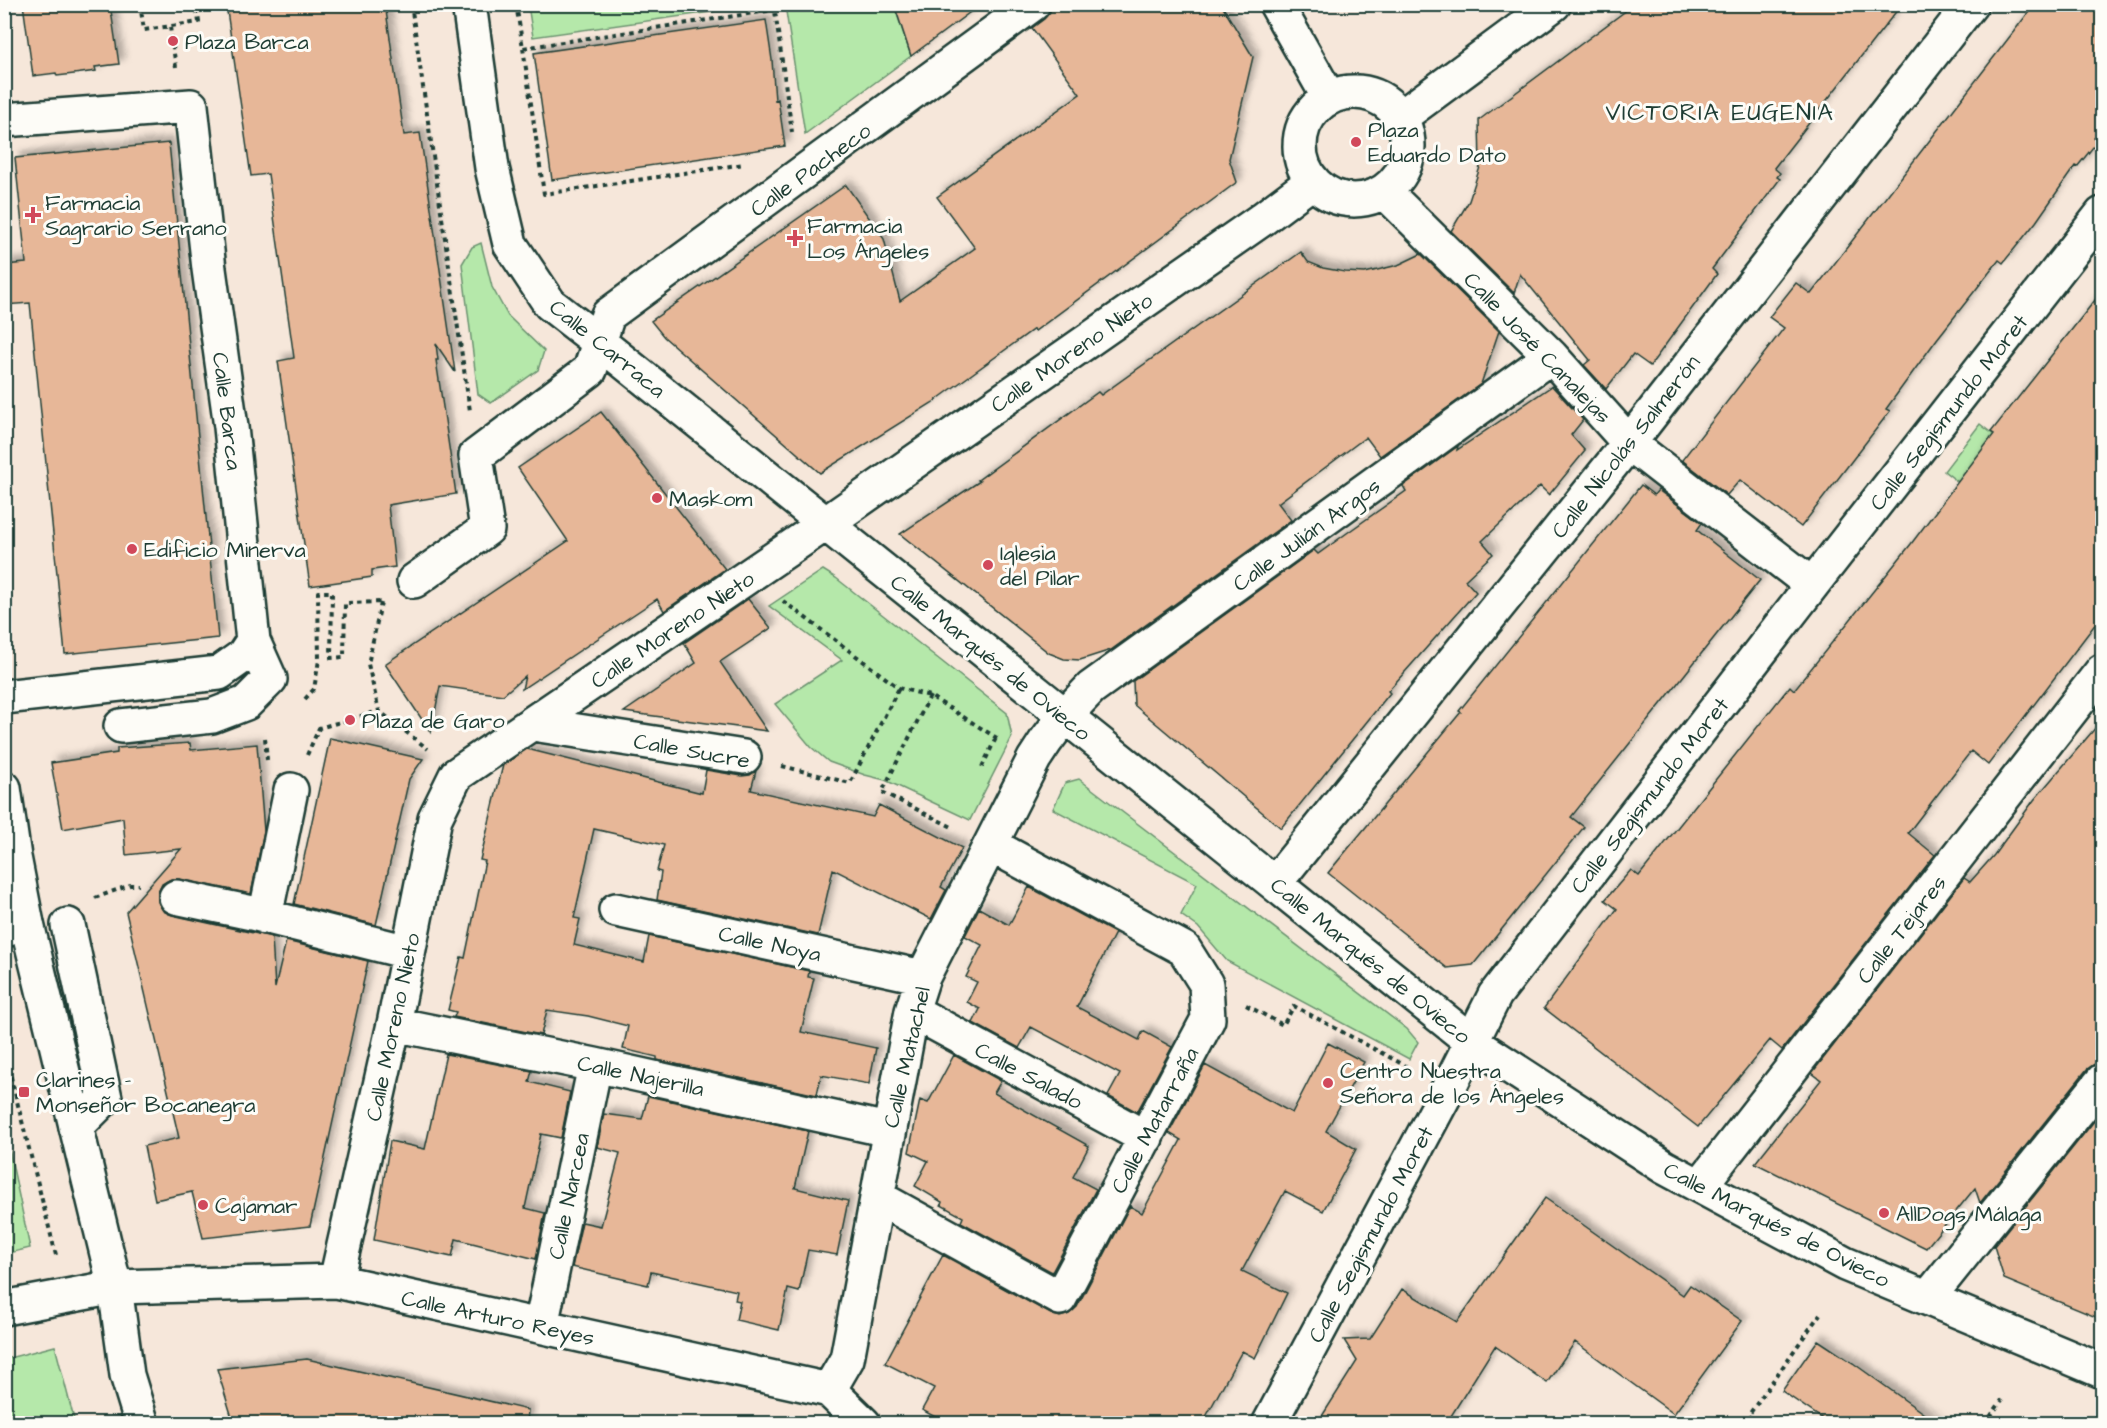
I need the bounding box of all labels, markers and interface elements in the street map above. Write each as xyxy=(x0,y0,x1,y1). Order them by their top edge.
place label: Plaza Barca xyxy=(185,27,309,58)
marker: Plaza Barca xyxy=(166,34,180,48)
district label: VICTORIA EUGENIA xyxy=(1606,96,1834,130)
street label: Calle Pacheco xyxy=(744,115,878,225)
place label: Plaza Eduardo Dato xyxy=(1368,115,1507,171)
marker: Plaza Eduardo Dato xyxy=(1349,135,1363,149)
place label: Farmacia Sagrario Serrano xyxy=(45,188,227,245)
marker: Farmacia Sagrario Serrano xyxy=(26,208,40,222)
place label: Farmacia Los Ángeles xyxy=(807,211,929,268)
marker: Farmacia Los Ángeles xyxy=(788,231,802,245)
street label: Calle José Canalejas xyxy=(1456,265,1618,431)
street label: Calle Moreno Nieto xyxy=(985,285,1160,421)
street label: Calle Carraca xyxy=(542,293,672,406)
street label: Calle Segismundo Moret xyxy=(1863,308,2037,518)
street label: Calle Nicolás Salmerón xyxy=(1545,348,1708,545)
street label: Calle Barca xyxy=(204,350,249,472)
street label: Calle Julián Argos xyxy=(1227,471,1388,600)
place label: Maskom xyxy=(669,484,752,515)
marker: Maskom xyxy=(650,491,664,505)
place label: Edificio Minerva xyxy=(144,535,306,566)
place label: Iglesia del Pilar xyxy=(1000,538,1080,594)
marker: Edificio Minerva xyxy=(125,542,139,556)
marker: Iglesia del Pilar xyxy=(981,558,995,572)
street label: Calle Moreno Nieto xyxy=(585,564,761,697)
street label: Calle Marqués de Ovieco xyxy=(883,568,1097,749)
street label: Calle Segismundo Moret xyxy=(1564,691,1738,901)
place label: Plaza de Garo xyxy=(362,706,505,737)
marker: Plaza de Garo xyxy=(343,713,357,727)
street label: Calle Sucre xyxy=(631,726,752,777)
street label: Calle Tejares xyxy=(1850,869,1954,991)
street label: Calle Marqués de Ovieco xyxy=(1263,871,1477,1052)
street label: Calle Noya xyxy=(715,919,824,971)
street label: Calle Moreno Nieto xyxy=(358,930,429,1124)
street label: Calle Matachel xyxy=(876,984,939,1131)
street label: Calle Salado xyxy=(969,1035,1088,1118)
street label: Calle Matarraña xyxy=(1104,1042,1207,1199)
street label: Calle Najerilla xyxy=(574,1048,707,1105)
place label: Centro Nuestra Señora de los Ángeles xyxy=(1340,1056,1564,1113)
place label: Clarines - Monseñor Bocanegra xyxy=(36,1065,256,1122)
marker: Centro Nuestra Señora de los Ángeles xyxy=(1321,1076,1335,1090)
marker: Clarines - Monseñor Bocanegra xyxy=(17,1085,31,1099)
street label: Calle Segismundo Moret xyxy=(1301,1121,1443,1349)
street label: Calle Narcea xyxy=(541,1130,598,1262)
street label: Calle Marqués de Ovieco xyxy=(1658,1155,1895,1296)
place label: Cajamar xyxy=(215,1191,297,1222)
marker: Cajamar xyxy=(196,1198,210,1212)
place label: AllDogs Málaga xyxy=(1896,1199,2041,1231)
marker: AllDogs Málaga xyxy=(1877,1206,1891,1220)
street label: Calle Arturo Reyes xyxy=(398,1283,597,1355)

